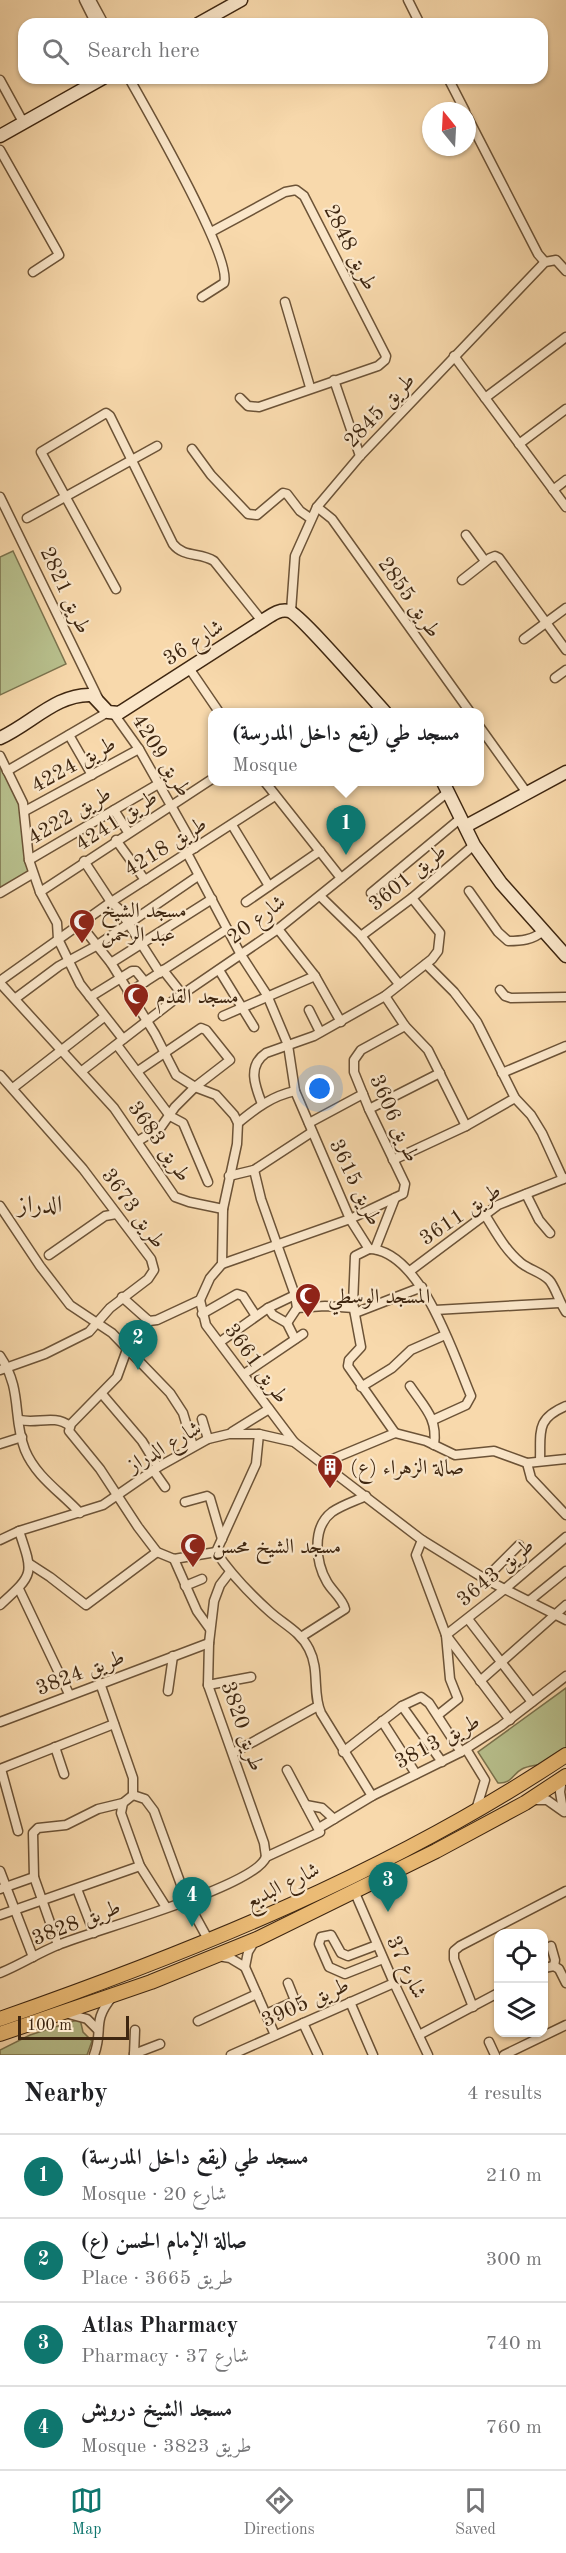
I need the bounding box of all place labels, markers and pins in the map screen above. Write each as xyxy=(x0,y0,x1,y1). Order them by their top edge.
pin: 1 xyxy=(326,806,366,855)
place label: مسجد الشيخ عبد الرحمن xyxy=(101,901,187,948)
mosque icon: مسجد الشيخ عبد الرحمن xyxy=(67,907,97,945)
mosque icon: مسجد القدم xyxy=(121,981,151,1019)
place label: مسجد القدم xyxy=(156,987,239,1014)
mosque icon: المسجد الوسطي xyxy=(293,1281,323,1319)
place label: المسجد الوسطي xyxy=(328,1287,430,1316)
pin: 2 xyxy=(118,1320,158,1370)
building icon: (ع) صالة الزهراء xyxy=(315,1452,345,1490)
place label: (ع) صالة الزهراء xyxy=(350,1457,464,1485)
mosque icon: مسجد الشيخ محسن xyxy=(178,1531,208,1569)
place label: مسجد الشيخ محسن xyxy=(212,1537,341,1565)
pin: 3 xyxy=(368,1862,408,1912)
pin: 4 xyxy=(172,1878,212,1927)

